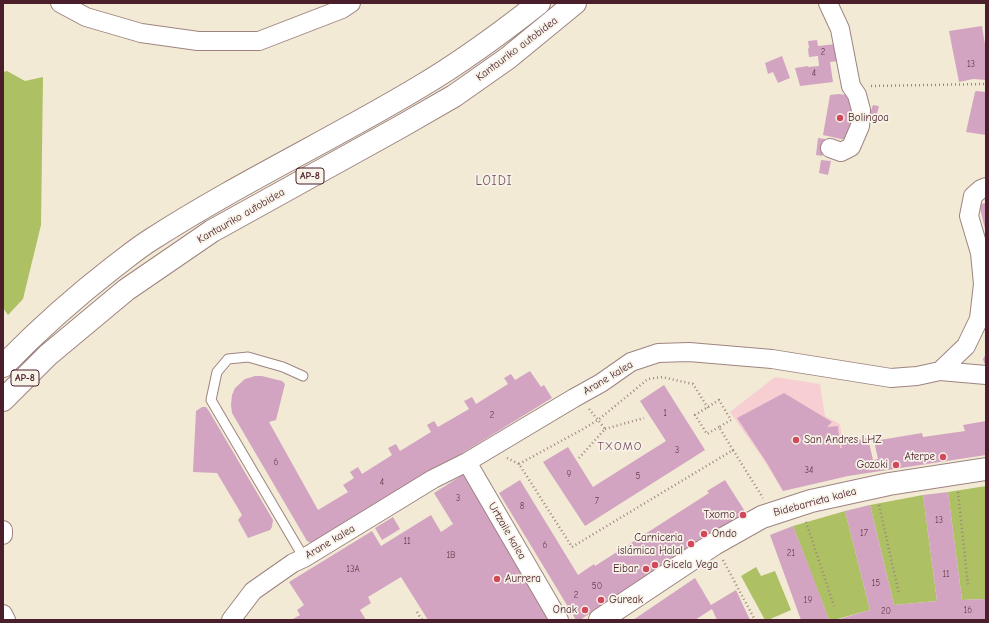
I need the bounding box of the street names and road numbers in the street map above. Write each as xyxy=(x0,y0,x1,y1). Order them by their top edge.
street label: Kantauriko autobidea xyxy=(474,14,560,84)
road number: AP-8 xyxy=(296,168,324,184)
street label: Kantauriko autobidea xyxy=(195,186,287,246)
street label: Arane kalea xyxy=(581,358,635,398)
road number: AP-8 xyxy=(11,370,39,386)
street label: Bidebarrieta kalea xyxy=(772,485,858,519)
street label: Urtzaile kalea xyxy=(485,500,529,562)
street label: Arane kalea xyxy=(303,522,357,562)

